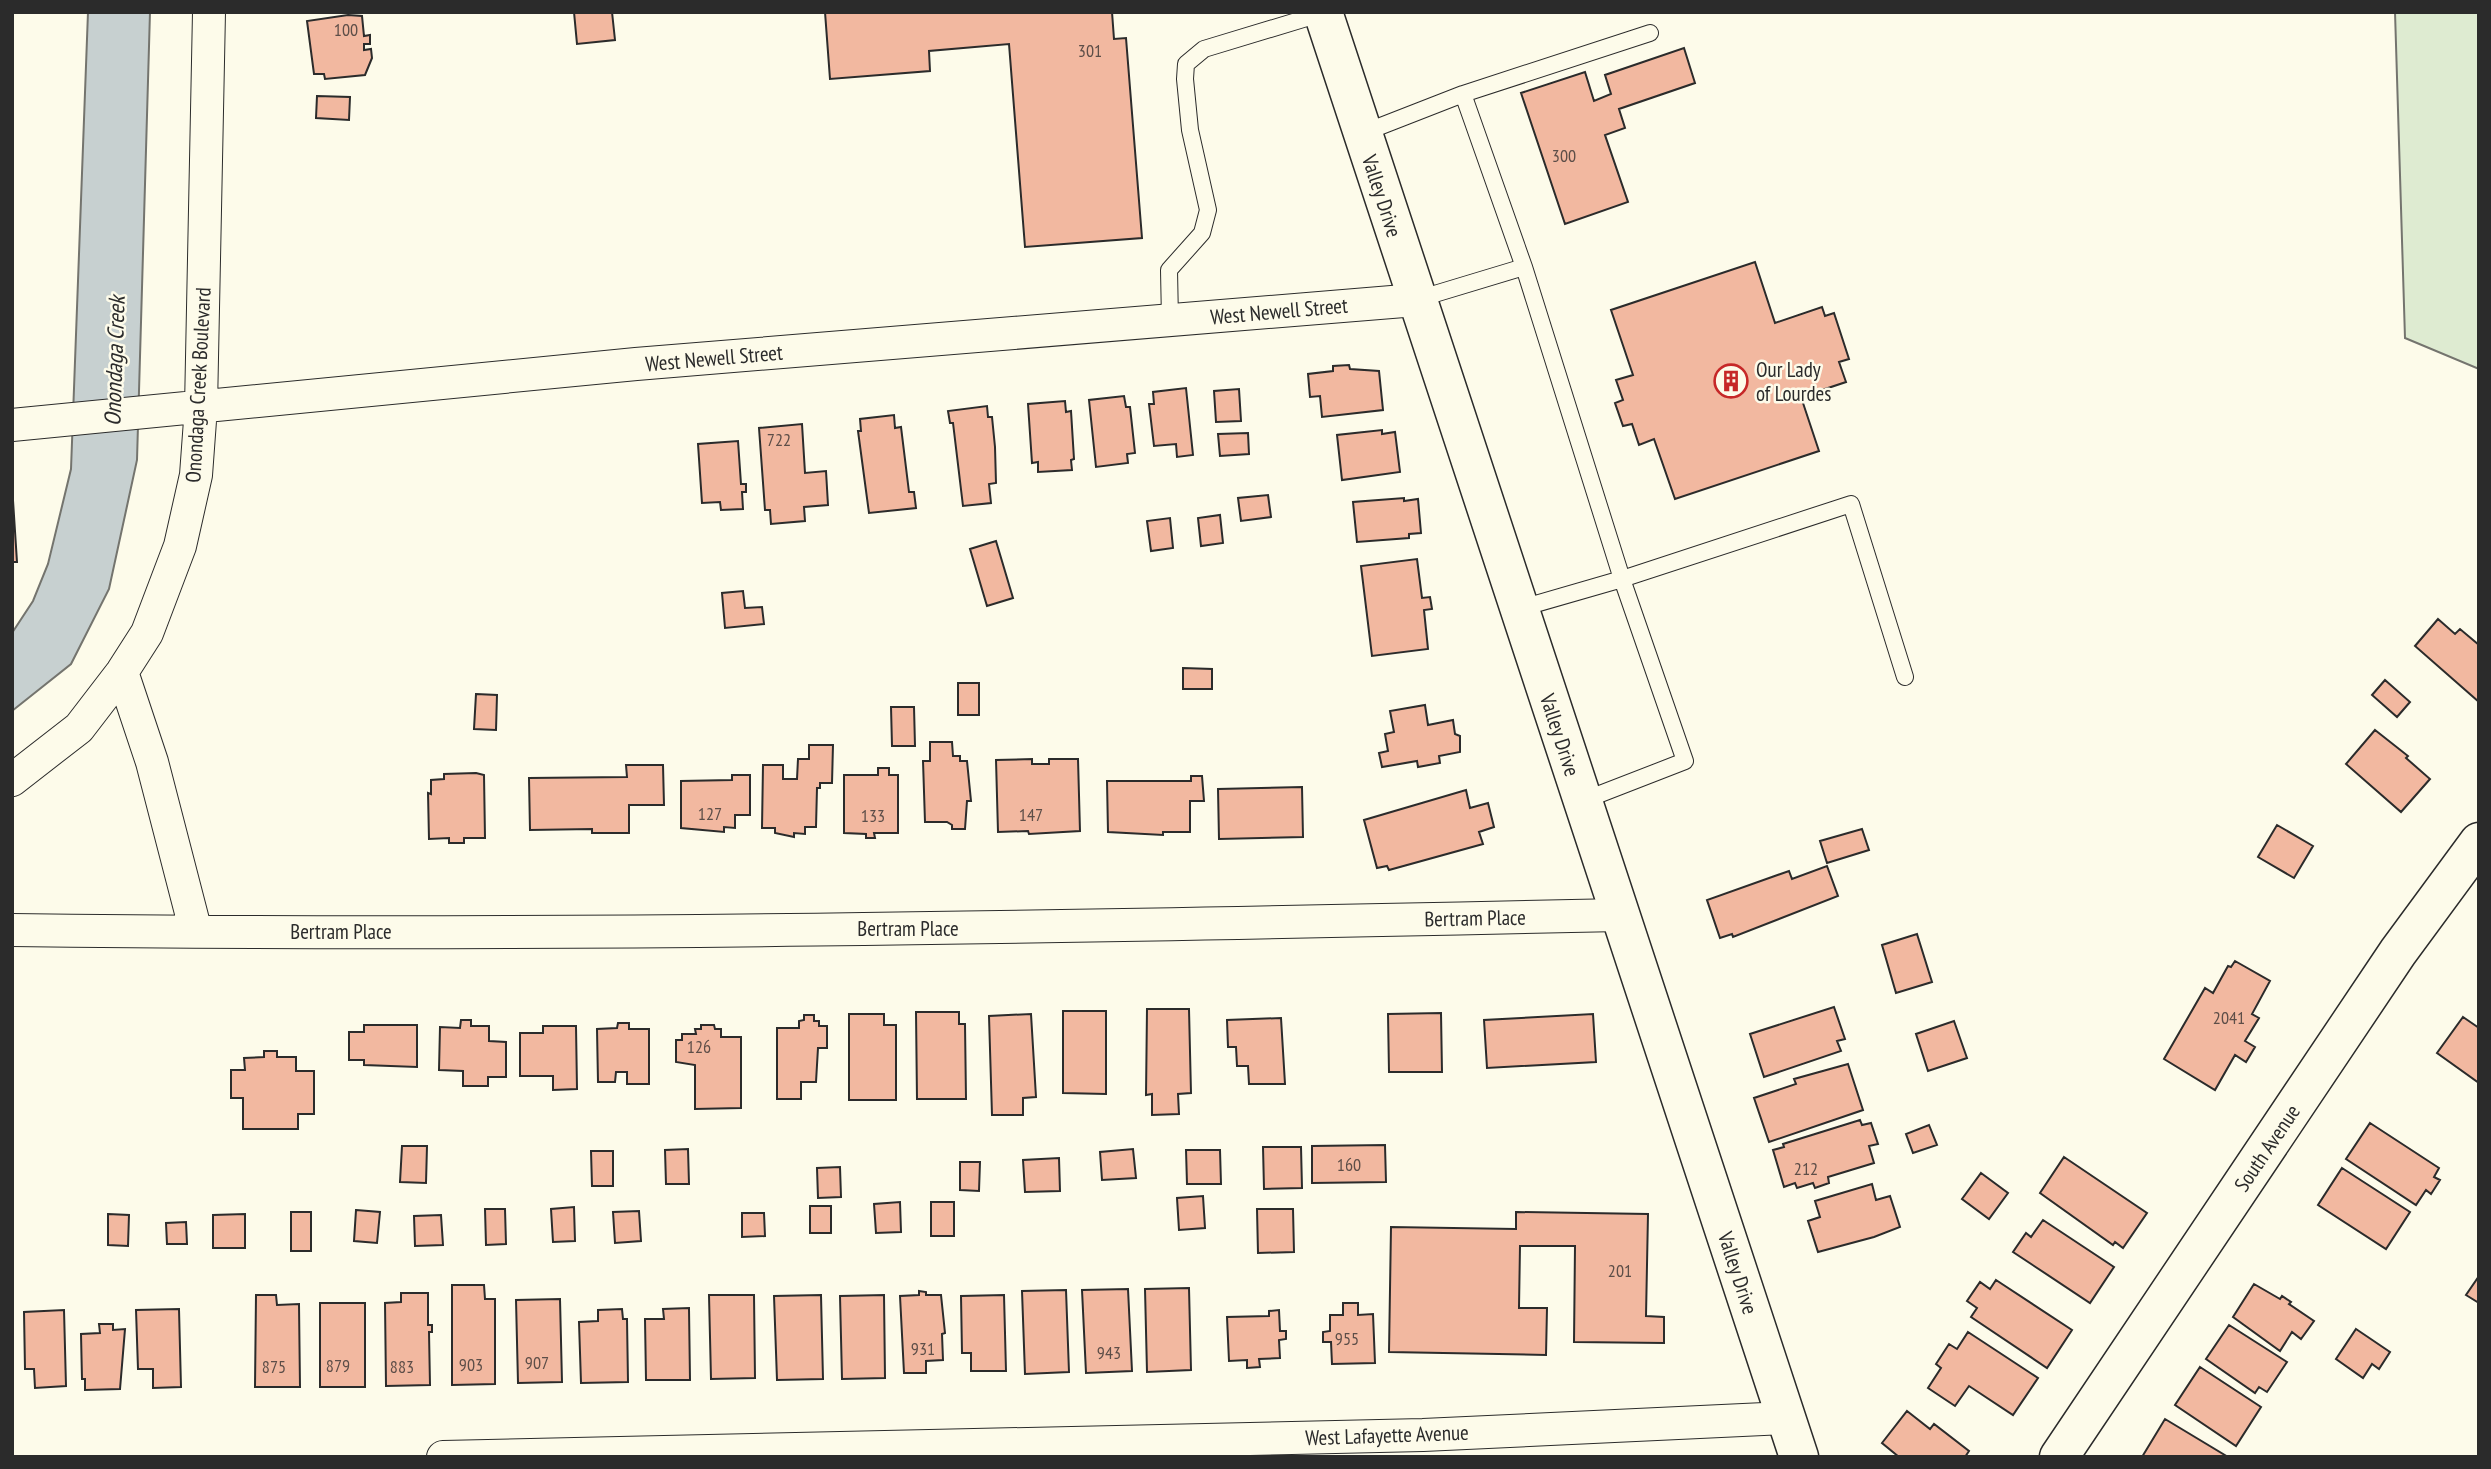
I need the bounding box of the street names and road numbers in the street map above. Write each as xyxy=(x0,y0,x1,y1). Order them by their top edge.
street label: Valley Drive xyxy=(1356,150,1408,241)
street label: Onondaga Creek Boulevard xyxy=(179,287,217,483)
street label: West Newell Street xyxy=(1209,292,1349,330)
street label: West Newell Street xyxy=(644,339,784,377)
street label: Valley Drive xyxy=(1534,689,1586,780)
street label: Bertram Place xyxy=(1424,904,1526,932)
street label: Bertram Place xyxy=(857,915,959,942)
street label: Bertram Place xyxy=(290,918,392,945)
street label: South Avenue xyxy=(2228,1099,2306,1197)
street label: Valley Drive xyxy=(1712,1227,1764,1318)
street label: West Lafayette Avenue xyxy=(1305,1419,1469,1451)

